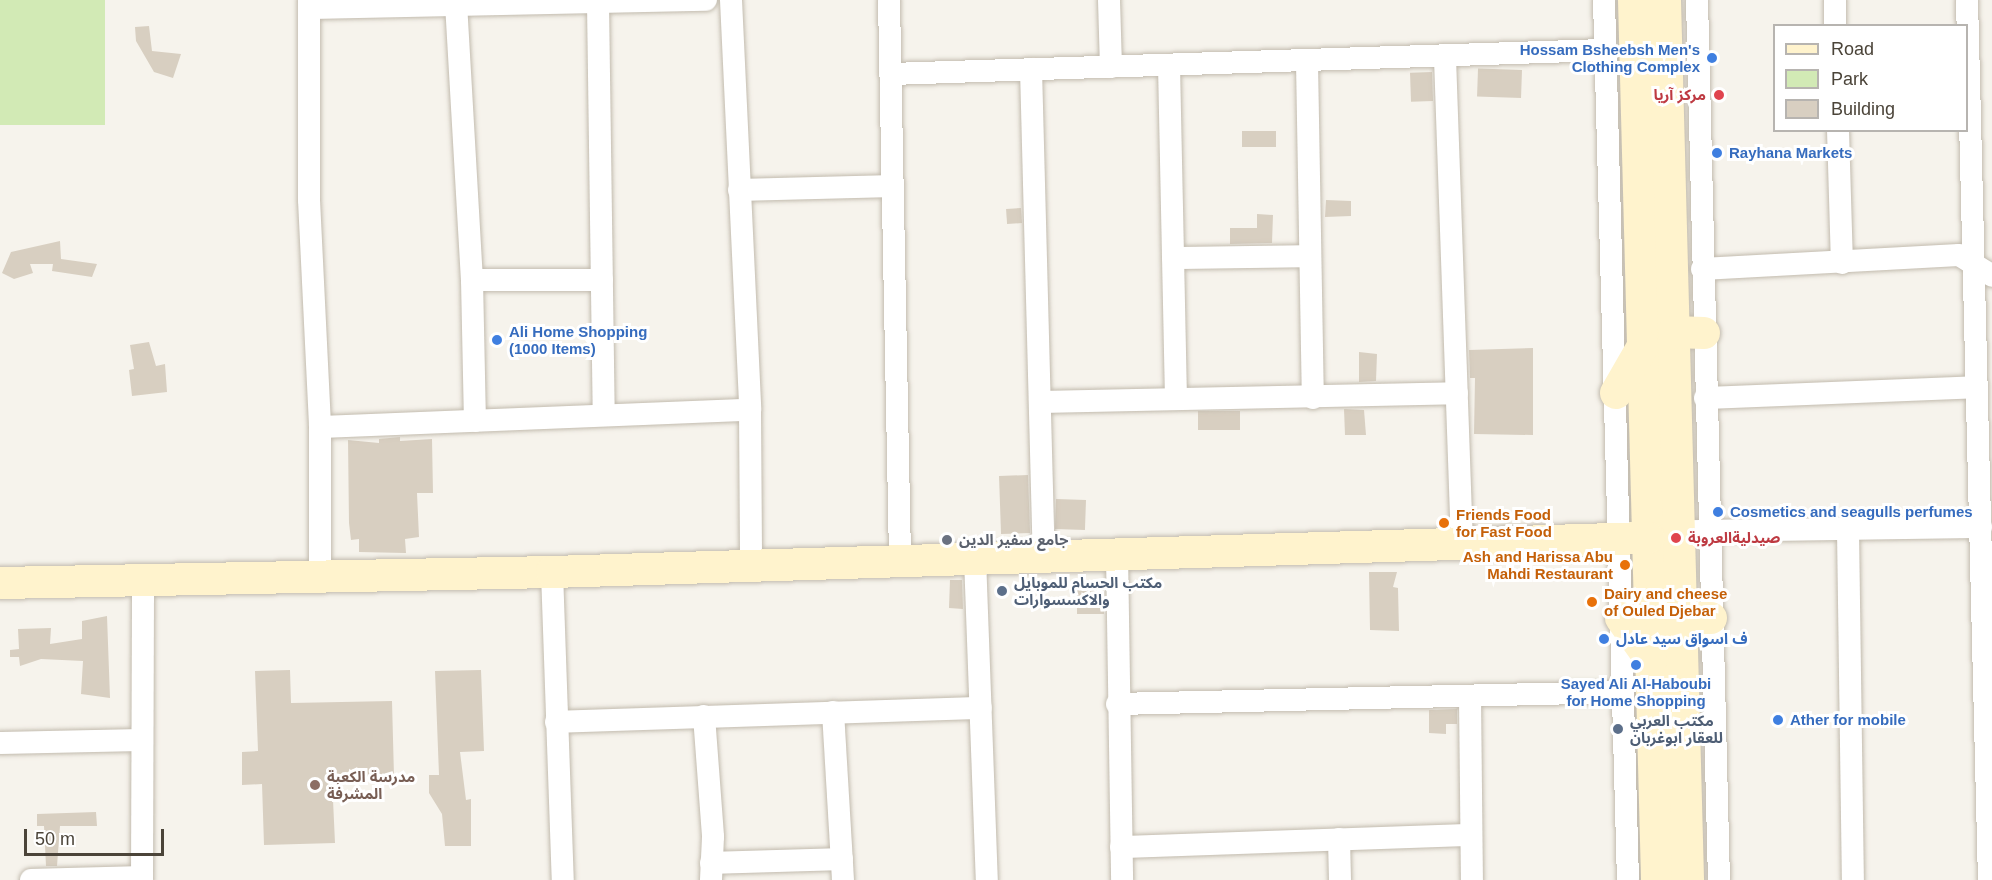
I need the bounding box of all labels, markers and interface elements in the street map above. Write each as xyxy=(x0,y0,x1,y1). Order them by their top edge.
legend xyxy=(1773,24,1968,132)
text: Road xyxy=(1831,39,1874,59)
place label: Hossam Bsheebsh Men's Clothing Complex xyxy=(1520,40,1700,75)
marker: Hossam Bsheebsh Men's Clothing Complex xyxy=(1705,51,1719,65)
text: Park xyxy=(1831,69,1868,89)
place label: مركز آريا xyxy=(1653,86,1706,104)
marker: مركز آريا xyxy=(1710,86,1728,104)
text: Building xyxy=(1831,99,1895,119)
place label: Rayhana Markets xyxy=(1729,144,1852,162)
marker: Rayhana Markets xyxy=(1710,146,1724,160)
place label: Ali Home Shopping (1000 Items) xyxy=(509,322,647,357)
marker: Ali Home Shopping (1000 Items) xyxy=(490,333,504,347)
place label: Cosmetics and seagulls perfumes xyxy=(1730,503,1973,521)
place label: Friends Food for Fast Food xyxy=(1456,505,1552,540)
marker: Cosmetics and seagulls perfumes xyxy=(1711,505,1725,519)
marker: Friends Food for Fast Food xyxy=(1437,516,1451,530)
place label: صيدليةالعروبة xyxy=(1688,529,1780,547)
place label: جامع سفير الدين xyxy=(959,531,1068,549)
marker: صيدليةالعروبة xyxy=(1669,531,1683,545)
marker: جامع سفير الدين xyxy=(940,533,954,547)
place label: Ash and Harissa Abu Mahdi Restaurant xyxy=(1462,547,1613,582)
marker: Ash and Harissa Abu Mahdi Restaurant xyxy=(1618,558,1632,572)
place label: مكتب الحسام للموبايل والاكسسوارات xyxy=(1014,573,1162,608)
marker: مكتب الحسام للموبايل والاكسسوارات xyxy=(995,584,1009,598)
place label: Dairy and cheese of Ouled Djebar xyxy=(1604,584,1727,619)
marker: Dairy and cheese of Ouled Djebar xyxy=(1585,595,1599,609)
place label: ف اسواق سيد عادل xyxy=(1616,630,1748,648)
marker: ف اسواق سيد عادل xyxy=(1597,632,1611,646)
marker: Sayed Ali Al-Haboubi for Home Shopping xyxy=(1629,658,1643,672)
place label: Sayed Ali Al-Haboubi for Home Shopping xyxy=(1560,674,1712,709)
place label: مكتب العربي للعقار ابوغربان xyxy=(1630,711,1723,746)
place label: Ather for mobile xyxy=(1790,711,1906,729)
marker: Ather for mobile xyxy=(1771,713,1785,727)
marker: مكتب العربي للعقار ابوغربان xyxy=(1611,722,1625,736)
place label: مدرسة الكعبة المشرفة xyxy=(327,767,415,802)
marker: مدرسة الكعبة المشرفة xyxy=(308,778,322,792)
scale bar xyxy=(27,817,166,855)
text: 50 m xyxy=(35,829,75,849)

